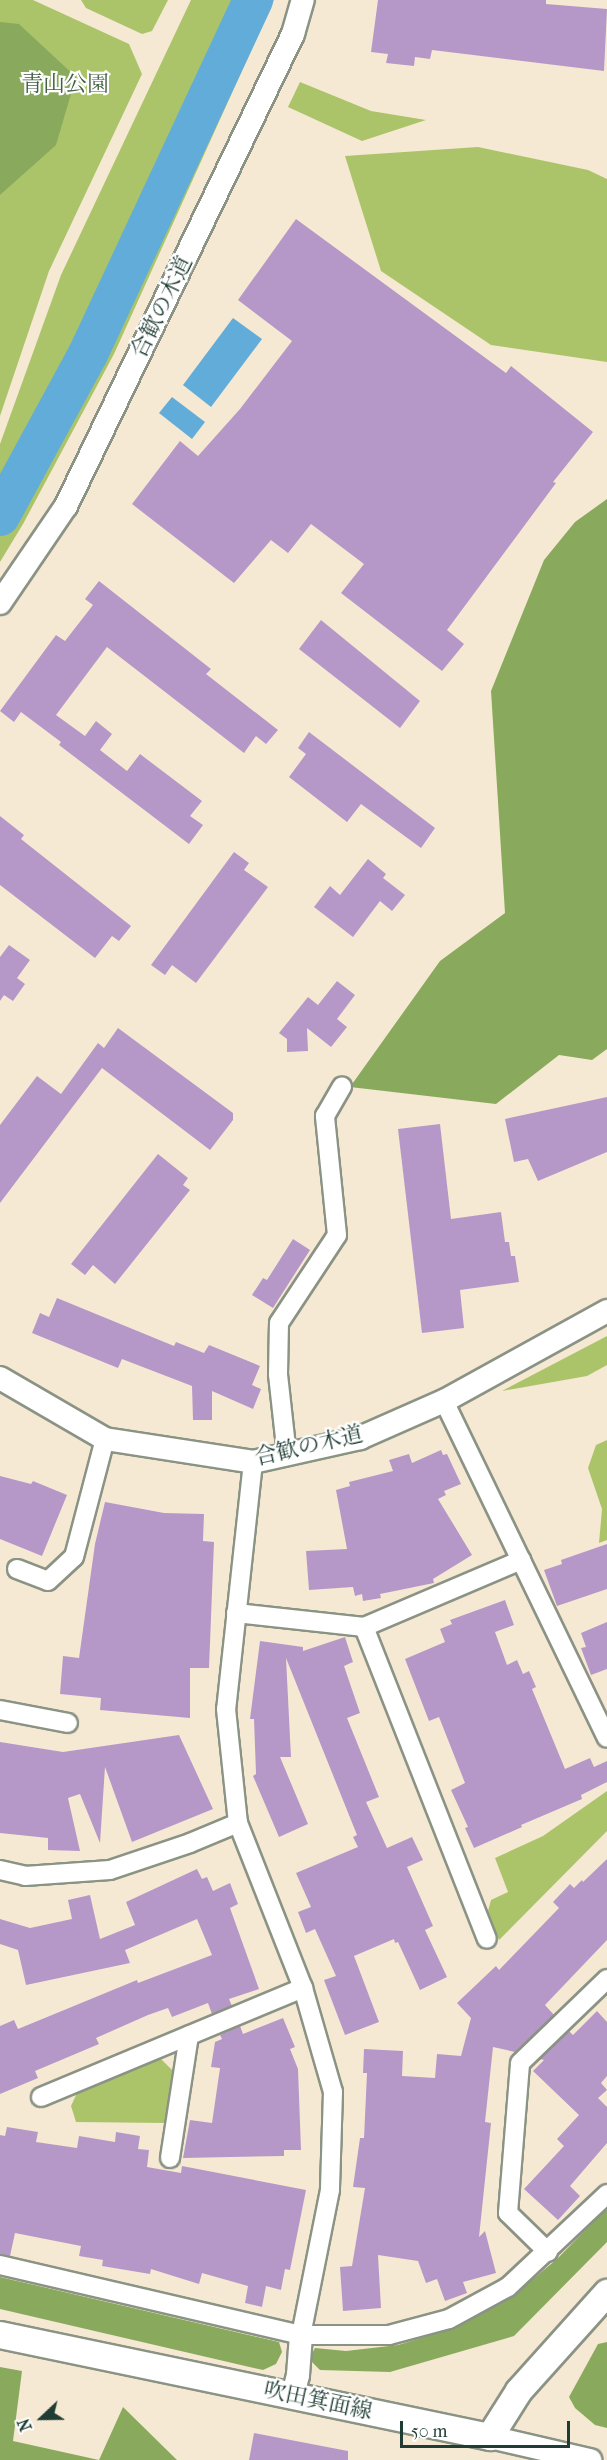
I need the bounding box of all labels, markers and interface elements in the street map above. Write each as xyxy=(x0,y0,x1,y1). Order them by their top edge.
park label: 青山公園 xyxy=(21,72,109,98)
street label: 合歓の木道 xyxy=(126,252,198,362)
street label: 合歓の木道 xyxy=(252,1421,366,1471)
street label: 吹田箕面線 xyxy=(261,2377,375,2425)
north arrow xyxy=(12,2388,72,2448)
scale bar xyxy=(403,2409,572,2447)
text: N xyxy=(14,2416,36,2434)
text: 50 m xyxy=(411,2421,447,2442)

